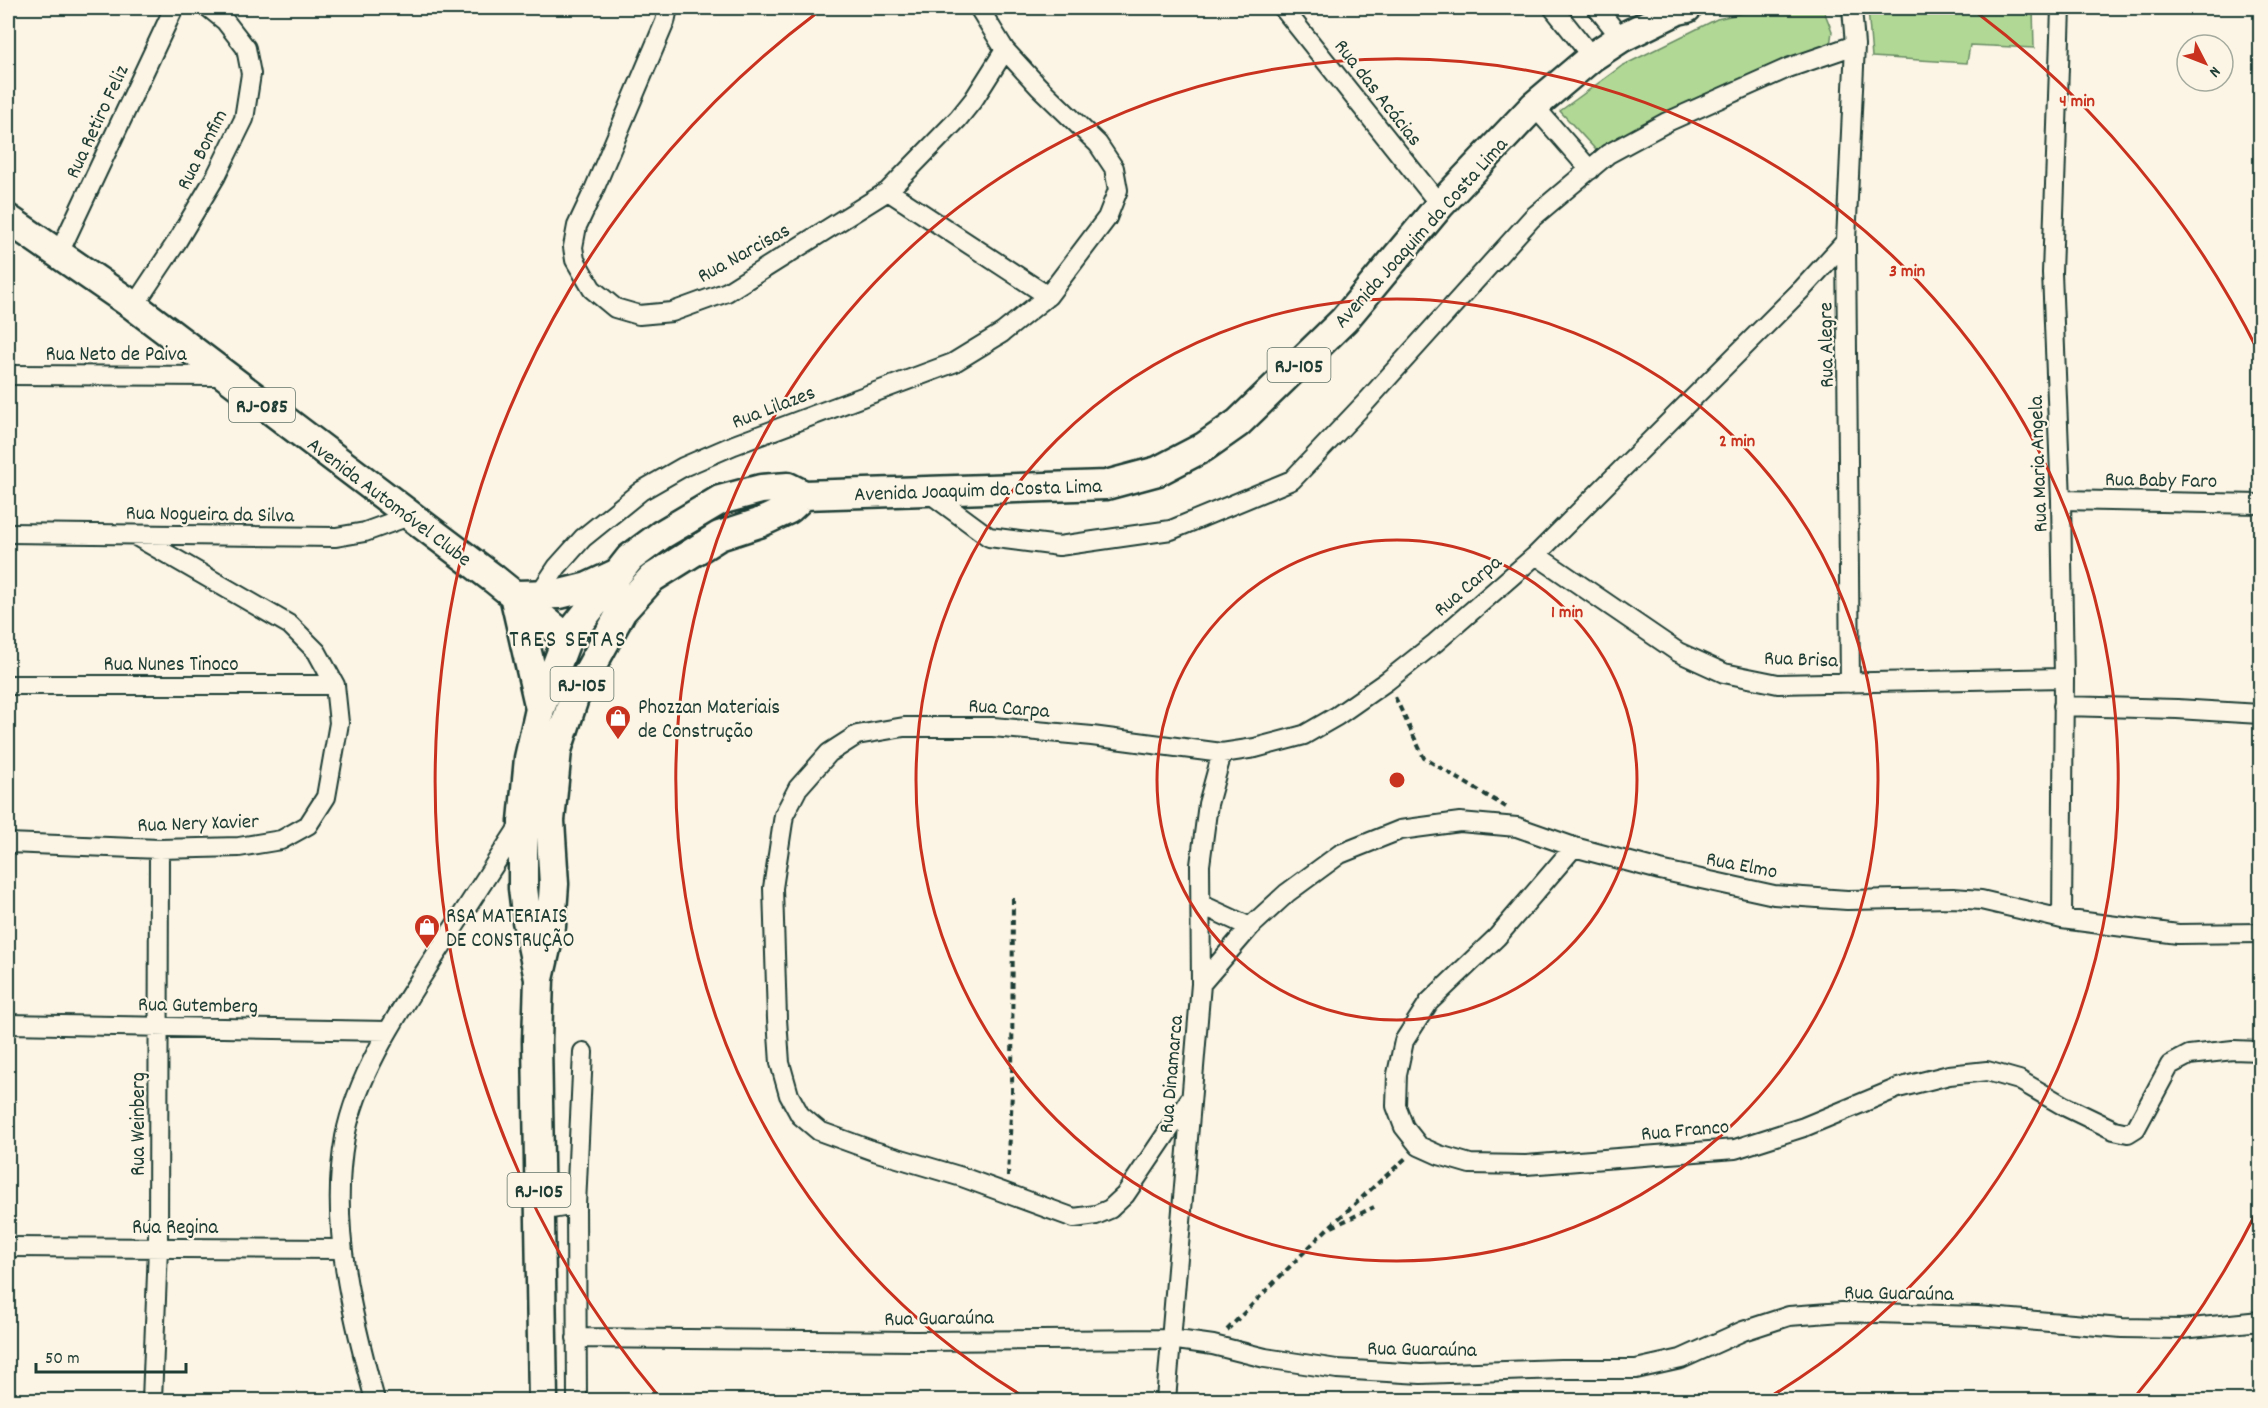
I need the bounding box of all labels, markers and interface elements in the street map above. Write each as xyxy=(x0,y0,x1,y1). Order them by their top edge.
north arrow xyxy=(2175,33,2235,93)
street label: Rua das Acácias xyxy=(1325,34,1428,154)
street label: Rua Retiro Feliz xyxy=(59,60,138,184)
text: N xyxy=(2203,61,2225,82)
text: 4 min xyxy=(2059,90,2095,115)
street label: Rua Bonfim xyxy=(171,105,237,196)
street label: Avenida Joaquim da Costa Lima xyxy=(1328,131,1517,336)
street label: Rua Narcisas xyxy=(693,217,796,292)
text: 3 min xyxy=(1889,260,1925,285)
street label: Rua Alegre xyxy=(1812,302,1844,388)
street label: Rua Neto de Paiva xyxy=(45,341,188,371)
road number: RJ-105 xyxy=(1268,348,1330,382)
street label: Rua Lilazes xyxy=(728,379,820,438)
road number: RJ-085 xyxy=(229,388,295,422)
street label: Rua Maria Angela xyxy=(2023,394,2057,533)
text: 2 min xyxy=(1719,430,1755,455)
street label: Avenida Automóvel Clube xyxy=(300,431,477,575)
street label: Rua Baby Faro xyxy=(2104,466,2217,498)
street label: Avenida Joaquim da Costa Lima xyxy=(854,473,1104,511)
street label: Rua Nogueira da Silva xyxy=(125,500,296,532)
street label: Rua Carpa xyxy=(1428,548,1510,625)
text: 1 min xyxy=(1551,601,1583,626)
district label: TRES SETAS xyxy=(509,624,627,658)
street label: Rua Brisa xyxy=(1763,645,1840,677)
street label: Rua Nunes Tinoco xyxy=(103,651,239,681)
road number: RJ-105 xyxy=(550,667,614,701)
street label: Rua Carpa xyxy=(967,692,1052,728)
place label: Phozzan Materiais de Construção xyxy=(638,694,780,748)
shop icon: Phozzan Materiais de Construção xyxy=(603,703,633,741)
centre of rings xyxy=(1387,770,1407,790)
street label: Rua Nery Xavier xyxy=(137,808,260,842)
street label: Rua Elmo xyxy=(1703,845,1780,889)
place label: RSA MATERIAIS DE CONSTRUÇÃO xyxy=(446,903,575,957)
shop icon: RSA MATERIAIS DE CONSTRUÇÃO xyxy=(412,912,442,950)
street label: Rua Gutemberg xyxy=(138,991,258,1023)
street label: Rua Dinamarca xyxy=(1153,1013,1193,1135)
street label: Rua Weinberg xyxy=(125,1072,155,1176)
street label: Rua Franco xyxy=(1640,1113,1731,1151)
road number: RJ-105 xyxy=(508,1173,570,1207)
street label: Rua Regina xyxy=(132,1214,219,1244)
street label: Rua Guaraúna xyxy=(1844,1279,1955,1311)
street label: Rua Guaraúna xyxy=(884,1304,995,1336)
street label: Rua Guaraúna xyxy=(1367,1335,1478,1367)
scale bar xyxy=(36,1336,186,1374)
text: 50 m xyxy=(45,1347,80,1372)

